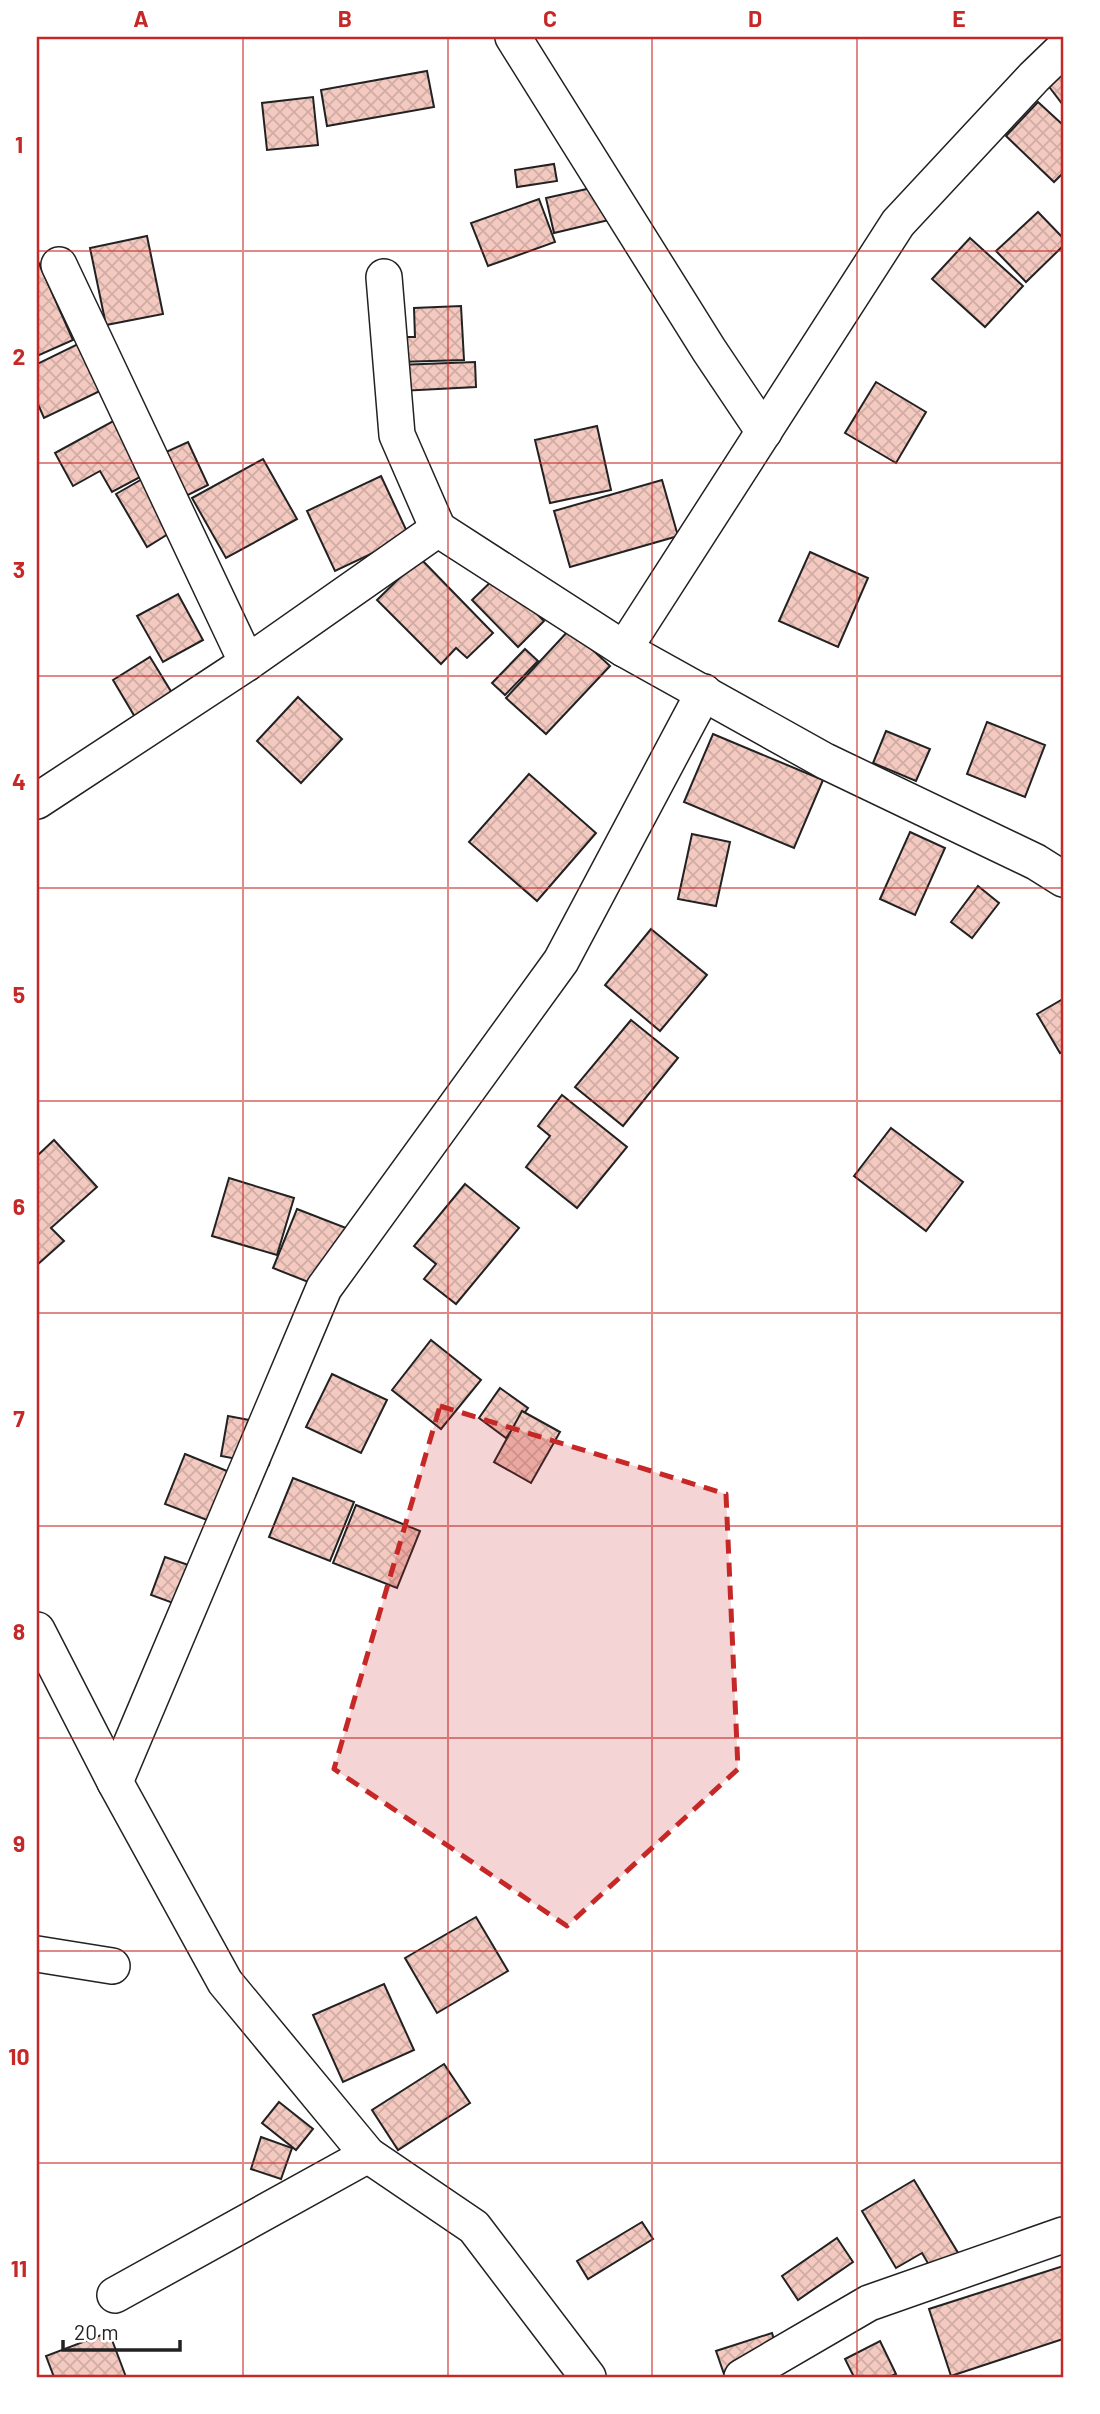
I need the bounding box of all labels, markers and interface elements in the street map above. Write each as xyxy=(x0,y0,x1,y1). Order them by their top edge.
text: A xyxy=(133,4,149,32)
text: B xyxy=(338,4,352,32)
text: C xyxy=(543,4,557,32)
text: D xyxy=(748,4,762,32)
text: E xyxy=(952,4,966,32)
text: 1 xyxy=(15,130,23,158)
text: 2 xyxy=(13,342,25,370)
text: 3 xyxy=(13,555,25,583)
text: 4 xyxy=(12,767,26,795)
text: 5 xyxy=(13,980,25,1008)
text: 6 xyxy=(13,1192,25,1220)
text: 7 xyxy=(13,1404,25,1432)
text: 8 xyxy=(13,1617,25,1645)
text: 9 xyxy=(13,1829,25,1857)
text: 10 xyxy=(8,2042,30,2070)
text: 11 xyxy=(11,2254,27,2282)
scale bar xyxy=(63,2309,180,2353)
text: 20 m xyxy=(74,2319,119,2344)

